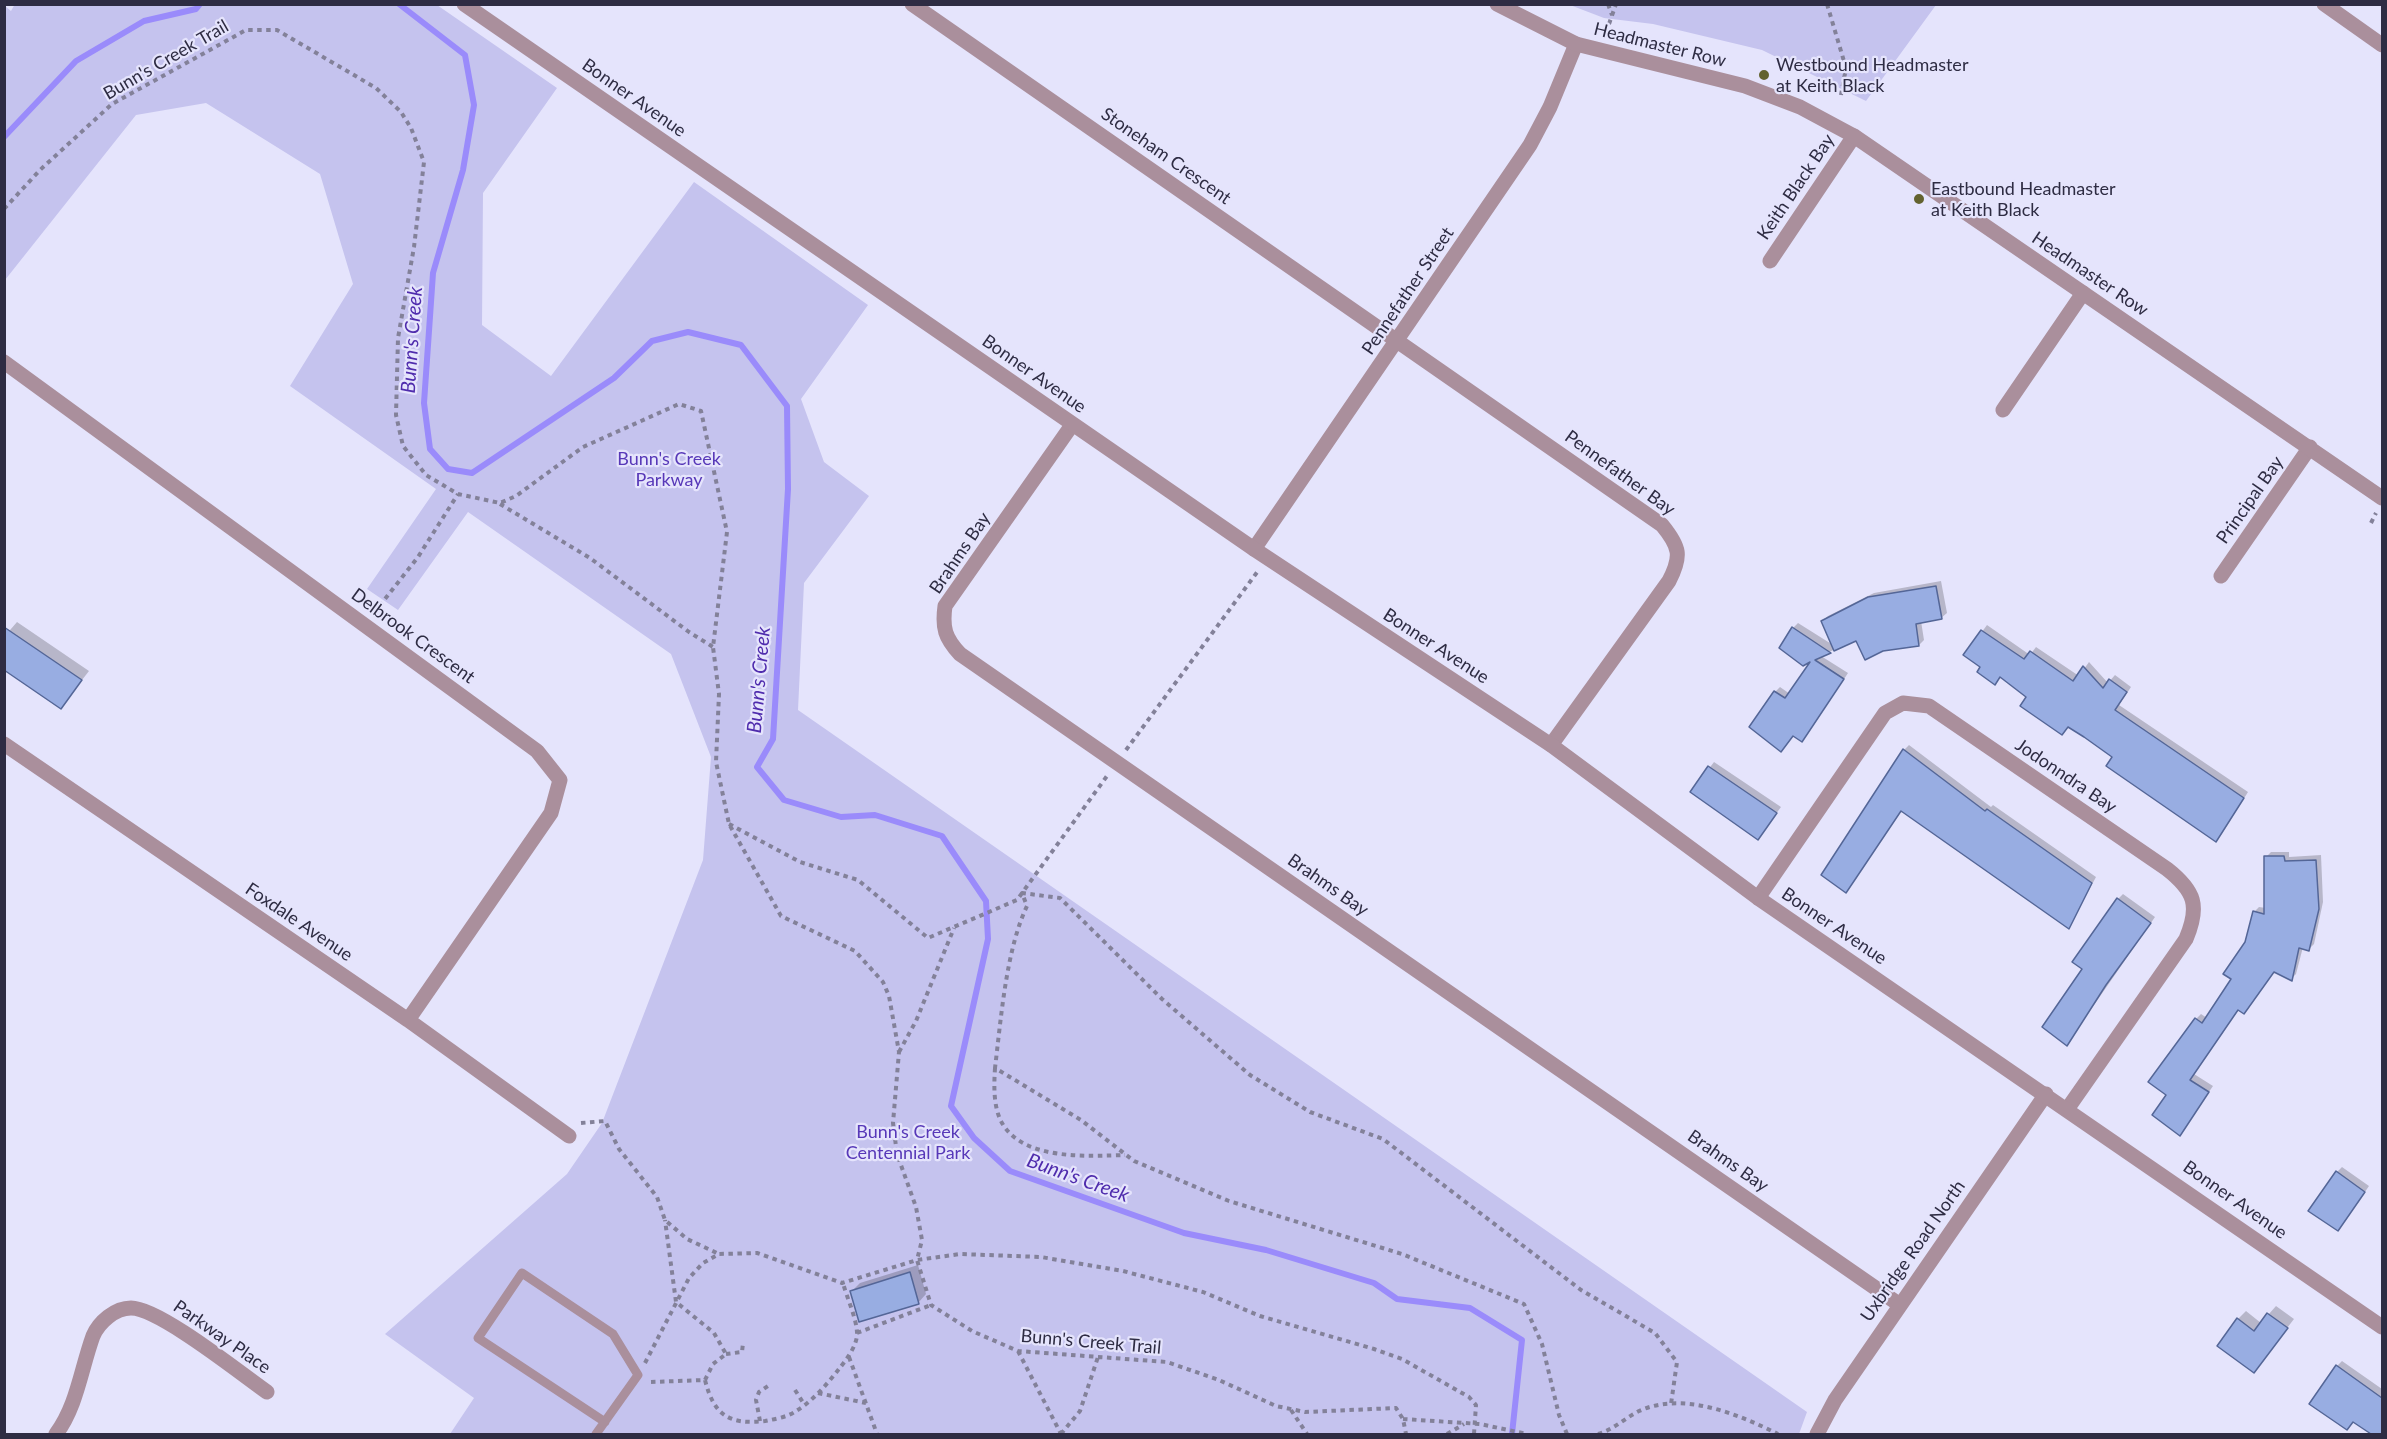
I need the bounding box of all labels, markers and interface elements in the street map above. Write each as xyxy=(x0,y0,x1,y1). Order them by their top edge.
street label: Bunn's Creek Trail xyxy=(100,15,232,105)
street label: Headmaster Row xyxy=(1592,18,1728,72)
street label: Bonner Avenue xyxy=(578,54,690,142)
place label: Westbound Headmaster at Keith Black xyxy=(1776,54,1968,97)
marker: Westbound Headmaster at Keith Black xyxy=(1757,68,1771,82)
street label: Stoneham Crescent xyxy=(1097,103,1235,209)
street label: Keith Black Bay xyxy=(1753,130,1839,244)
place label: Eastbound Headmaster at Keith Black xyxy=(1931,178,2116,220)
marker: Eastbound Headmaster at Keith Black xyxy=(1912,192,1926,206)
street label: Pennefather Street xyxy=(1357,223,1459,359)
street label: Headmaster Row xyxy=(2028,227,2152,321)
water label: Bunn's Creek xyxy=(396,286,428,394)
street label: Bonner Avenue xyxy=(978,330,1090,418)
street label: Pennefather Bay xyxy=(1561,426,1679,520)
park label: Bunn's Creek Parkway xyxy=(617,448,721,490)
street label: Principal Bay xyxy=(2212,452,2288,548)
street label: Brahms Bay xyxy=(925,508,995,598)
street label: Delbrook Crescent xyxy=(347,584,479,688)
street label: Bonner Avenue xyxy=(1379,604,1493,688)
water label: Bunn's Creek xyxy=(742,626,776,734)
street label: Jodonndra Bay xyxy=(2011,734,2121,818)
street label: Brahms Bay xyxy=(1283,849,1373,921)
street label: Foxdale Avenue xyxy=(241,878,357,966)
street label: Bonner Avenue xyxy=(1777,883,1891,969)
park label: Bunn's Creek Centennial Park xyxy=(846,1121,970,1164)
street label: Brahms Bay xyxy=(1683,1125,1773,1197)
water label: Bunn's Creek xyxy=(1024,1148,1132,1208)
street label: Bonner Avenue xyxy=(2179,1156,2291,1244)
street label: Uxbridge Road North xyxy=(1856,1176,1970,1326)
street label: Parkway Place xyxy=(169,1296,275,1378)
street label: Bunn's Creek Trail xyxy=(1020,1325,1162,1359)

